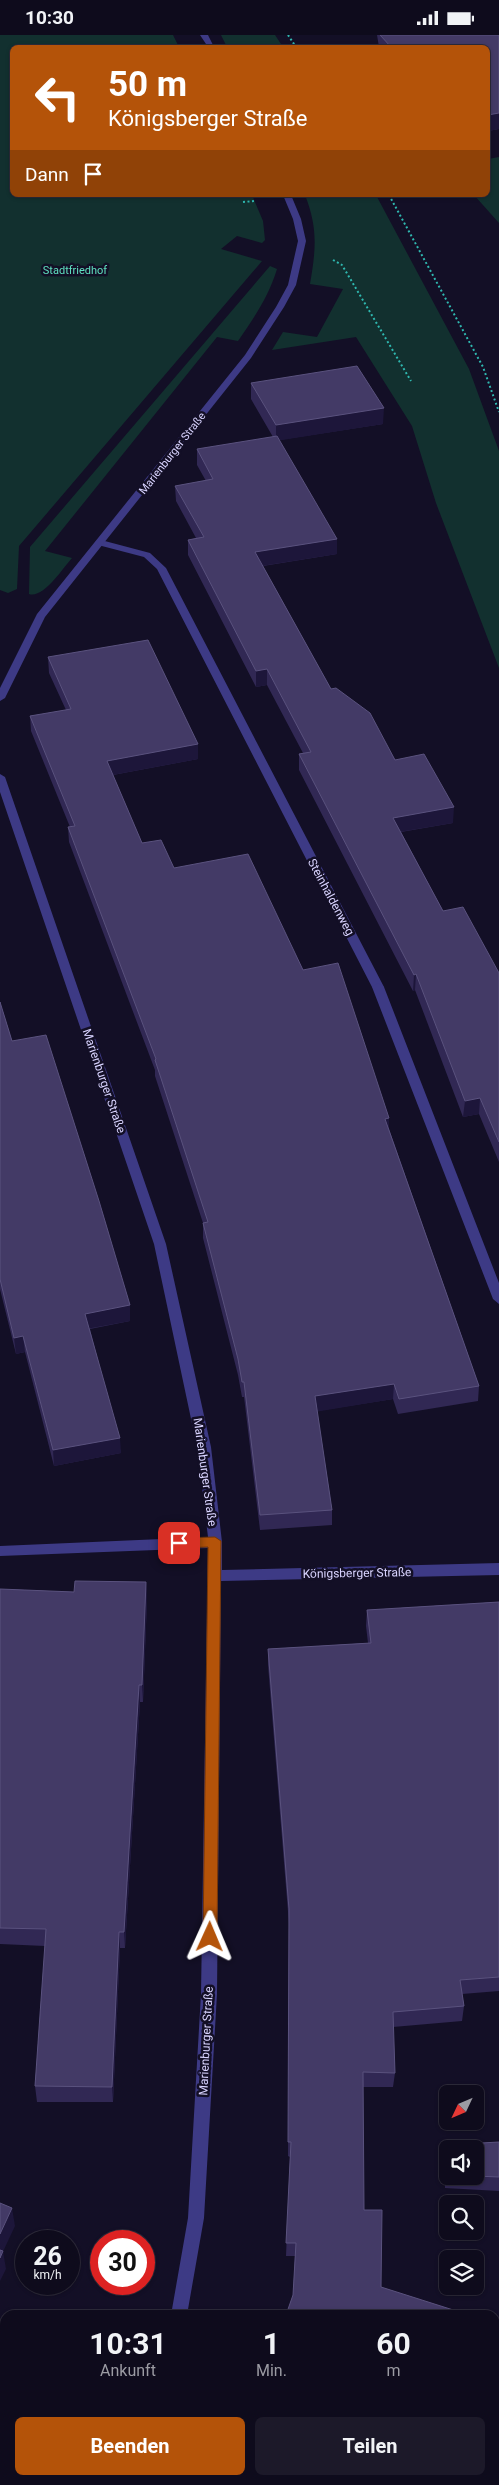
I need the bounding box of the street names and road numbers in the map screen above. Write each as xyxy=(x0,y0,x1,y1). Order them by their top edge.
street label: Marienburger Straße xyxy=(136,410,208,497)
street label: Steinhaldenweg xyxy=(305,856,357,938)
street label: Marienburger Straße xyxy=(80,1027,128,1135)
street label: Marienburger Straße xyxy=(190,1417,220,1527)
street label: Königsberger Straße xyxy=(302,1565,412,1581)
street label: Marienburger Straße xyxy=(196,1986,216,2096)

